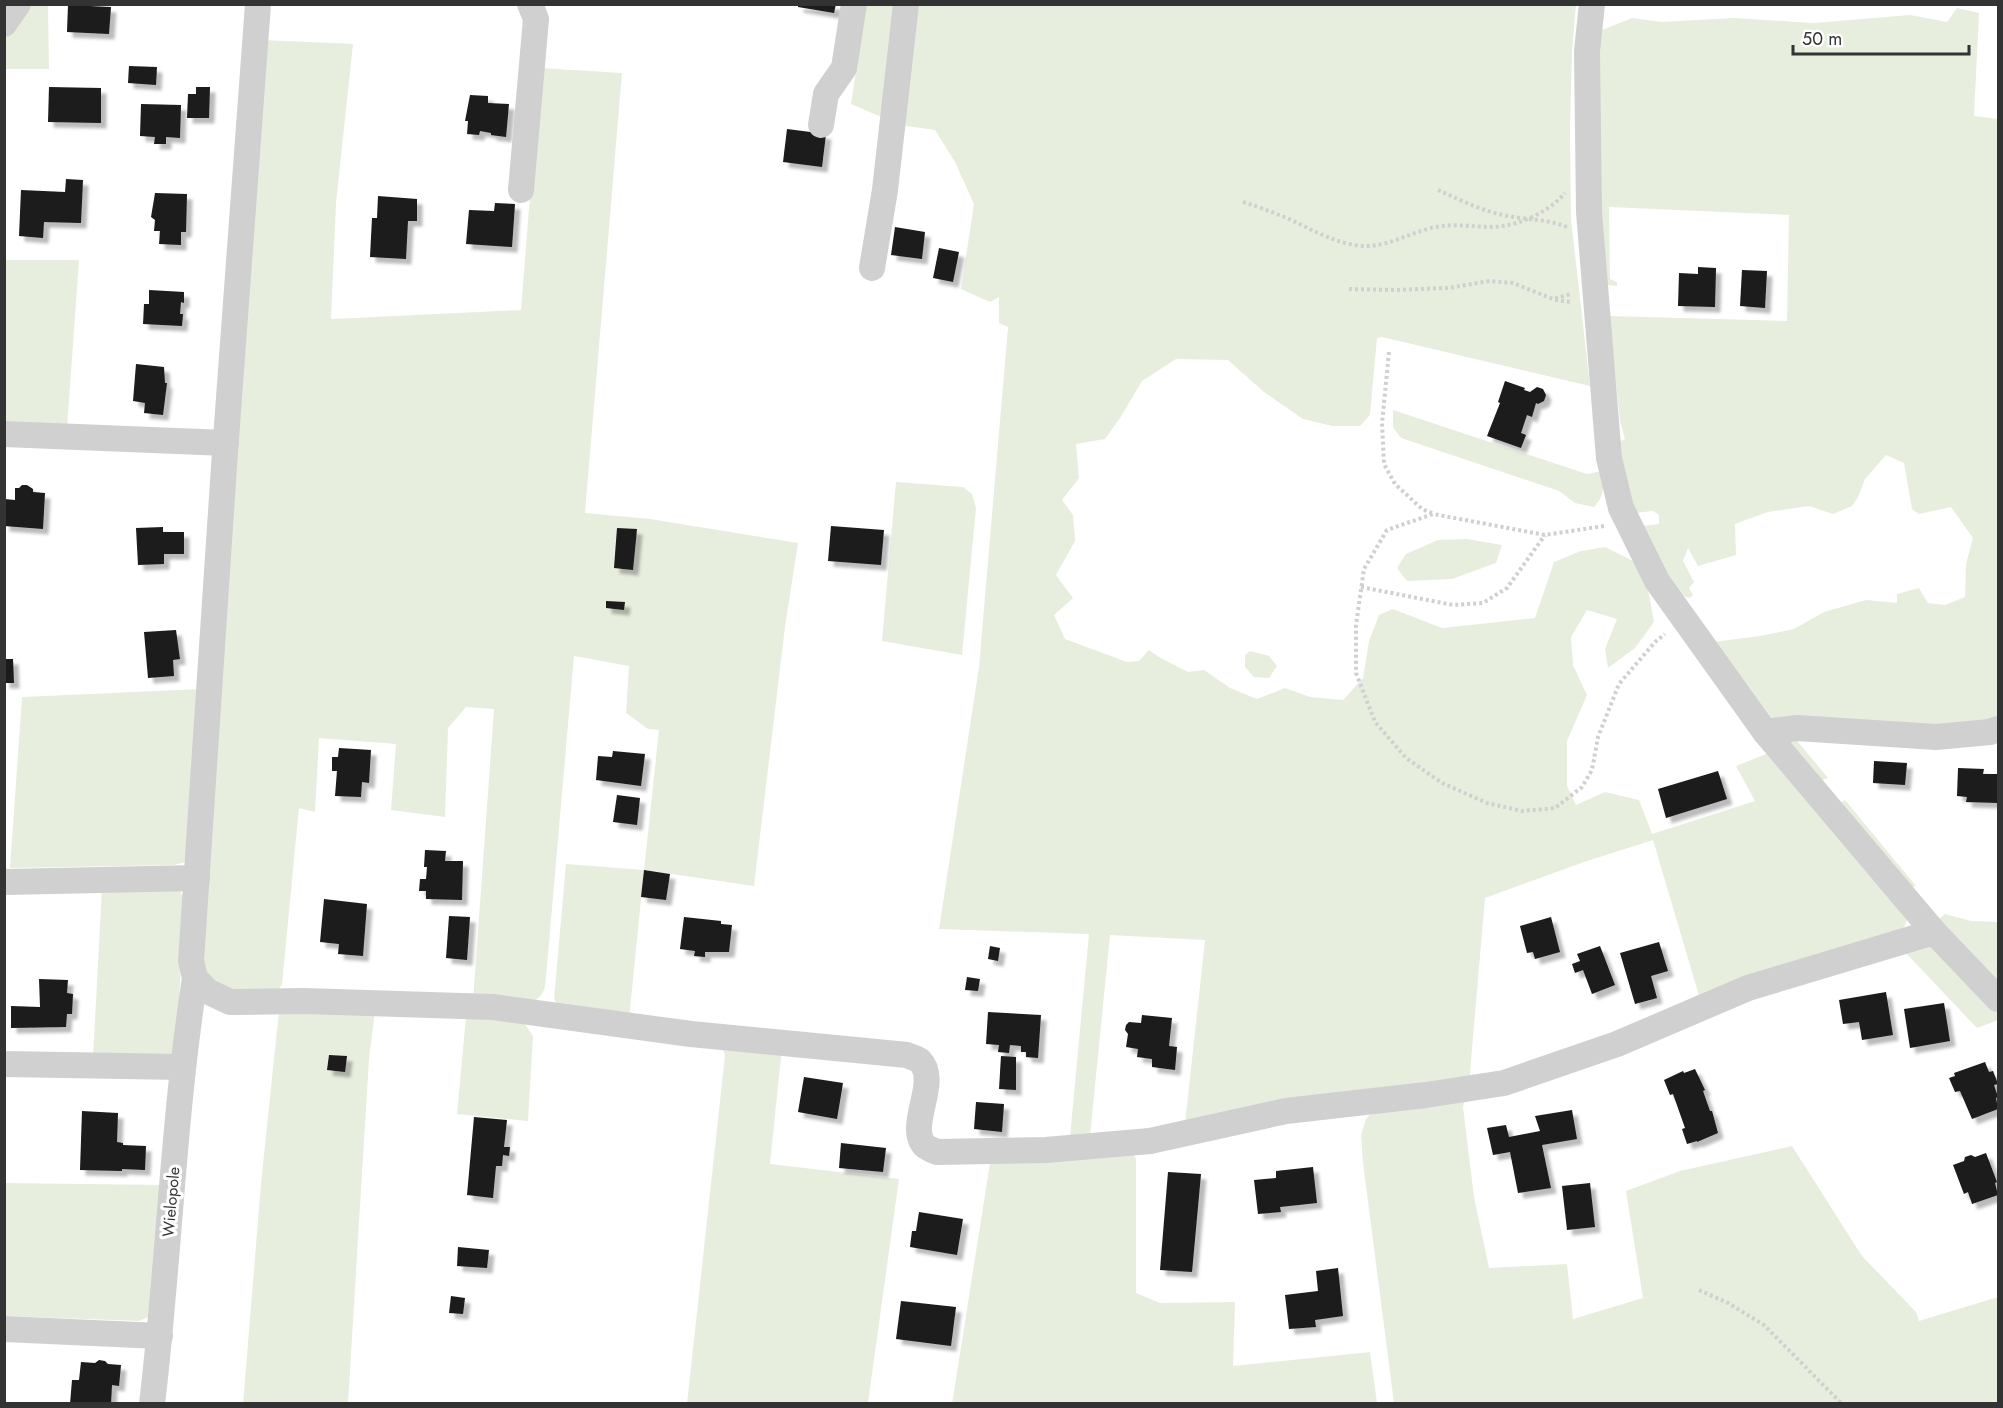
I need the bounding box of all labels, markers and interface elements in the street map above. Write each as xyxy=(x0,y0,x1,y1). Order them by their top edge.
scale bar xyxy=(1793,18,1968,56)
text: 50 m xyxy=(1802,26,1842,52)
street label: Wielopole xyxy=(156,1166,186,1238)

